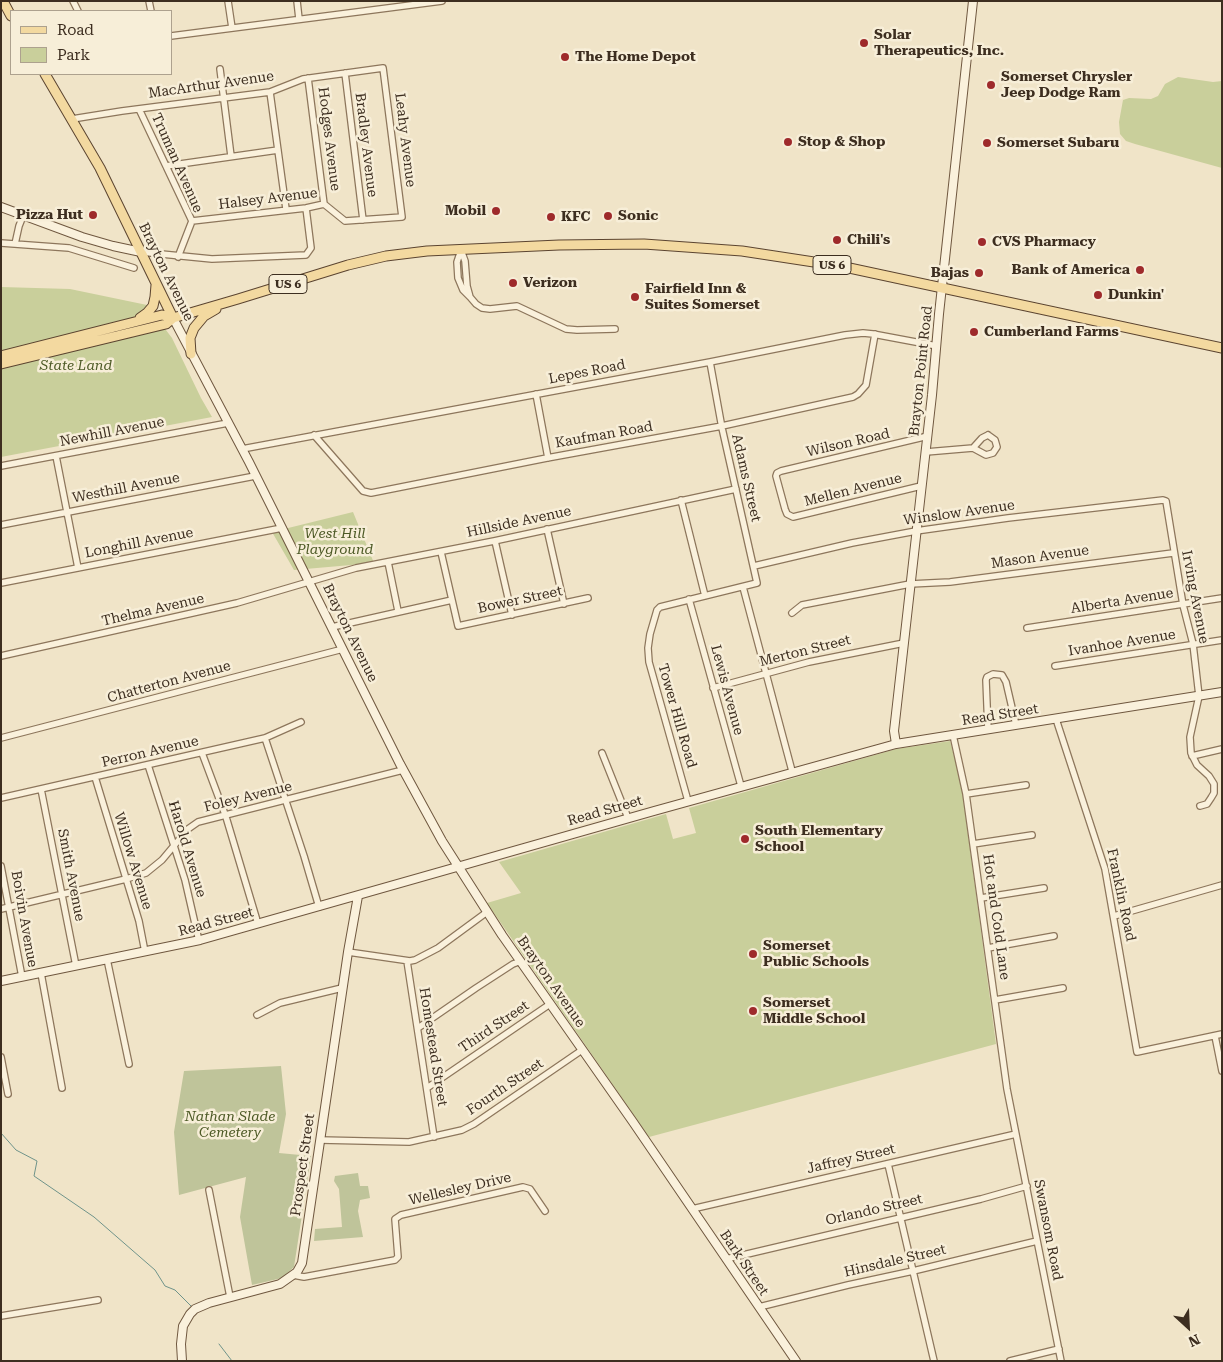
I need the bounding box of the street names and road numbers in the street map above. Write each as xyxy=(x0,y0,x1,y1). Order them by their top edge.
street label: MacArthur Avenue xyxy=(147,68,275,102)
street label: Hodges Avenue xyxy=(314,86,344,192)
street label: Bradley Avenue xyxy=(351,92,381,198)
street label: Leahy Avenue xyxy=(391,92,419,188)
street label: Truman Avenue xyxy=(148,111,206,215)
street label: Halsey Avenue xyxy=(218,185,318,213)
street label: Brayton Avenue xyxy=(135,220,197,324)
road number: US 6 xyxy=(813,256,851,274)
road number: US 6 xyxy=(269,274,307,294)
street label: Brayton Point Road xyxy=(906,305,936,437)
street label: Lepes Road xyxy=(547,356,627,388)
street label: Newhill Avenue xyxy=(58,414,166,450)
street label: Kaufman Road xyxy=(554,418,654,452)
street label: Wilson Road xyxy=(805,425,891,461)
street label: Adams Street xyxy=(728,433,764,523)
street label: Westhill Avenue xyxy=(71,469,181,507)
street label: Mellen Avenue xyxy=(803,470,903,510)
street label: Winslow Avenue xyxy=(902,497,1016,529)
street label: Hillside Avenue xyxy=(465,503,573,541)
street label: Longhill Avenue xyxy=(83,524,195,562)
street label: Mason Avenue xyxy=(990,542,1090,572)
street label: Irving Avenue xyxy=(1178,549,1212,645)
street label: Brayton Avenue xyxy=(319,581,381,685)
street label: Bower Street xyxy=(476,583,564,617)
street label: Alberta Avenue xyxy=(1070,585,1174,617)
street label: Thelma Avenue xyxy=(100,590,206,630)
street label: Ivanhoe Avenue xyxy=(1067,626,1177,660)
street label: Merton Street xyxy=(758,632,852,670)
street label: Lewis Avenue xyxy=(707,643,747,737)
street label: Chatterton Avenue xyxy=(105,657,233,707)
street label: Tower Hill Road xyxy=(654,662,700,770)
street label: Read Street xyxy=(961,701,1039,729)
street label: Perron Avenue xyxy=(100,733,200,771)
street label: Foley Avenue xyxy=(202,778,294,816)
street label: Read Street xyxy=(566,792,644,830)
street label: Harold Avenue xyxy=(164,799,210,899)
street label: Willow Avenue xyxy=(110,810,156,912)
street label: Smith Avenue xyxy=(54,827,88,923)
street label: Franklin Road xyxy=(1103,847,1139,943)
street label: Hot and Cold Lane xyxy=(979,853,1013,981)
street label: Boivin Avenue xyxy=(7,869,41,969)
street label: Read Street xyxy=(177,904,255,940)
street label: Brayton Avenue xyxy=(513,933,589,1031)
street label: Homestead Street xyxy=(415,986,451,1108)
street label: Third Street xyxy=(456,997,532,1057)
street label: Fourth Street xyxy=(463,1055,547,1119)
street label: Prospect Street xyxy=(287,1113,319,1217)
street label: Jaffrey Street xyxy=(805,1141,897,1177)
street label: Wellesley Drive xyxy=(407,1169,513,1209)
street label: Swansom Road xyxy=(1030,1178,1066,1282)
street label: Orlando Street xyxy=(824,1191,924,1229)
street label: Bark Street xyxy=(716,1227,772,1299)
street label: Hinsdale Street xyxy=(842,1241,948,1281)

